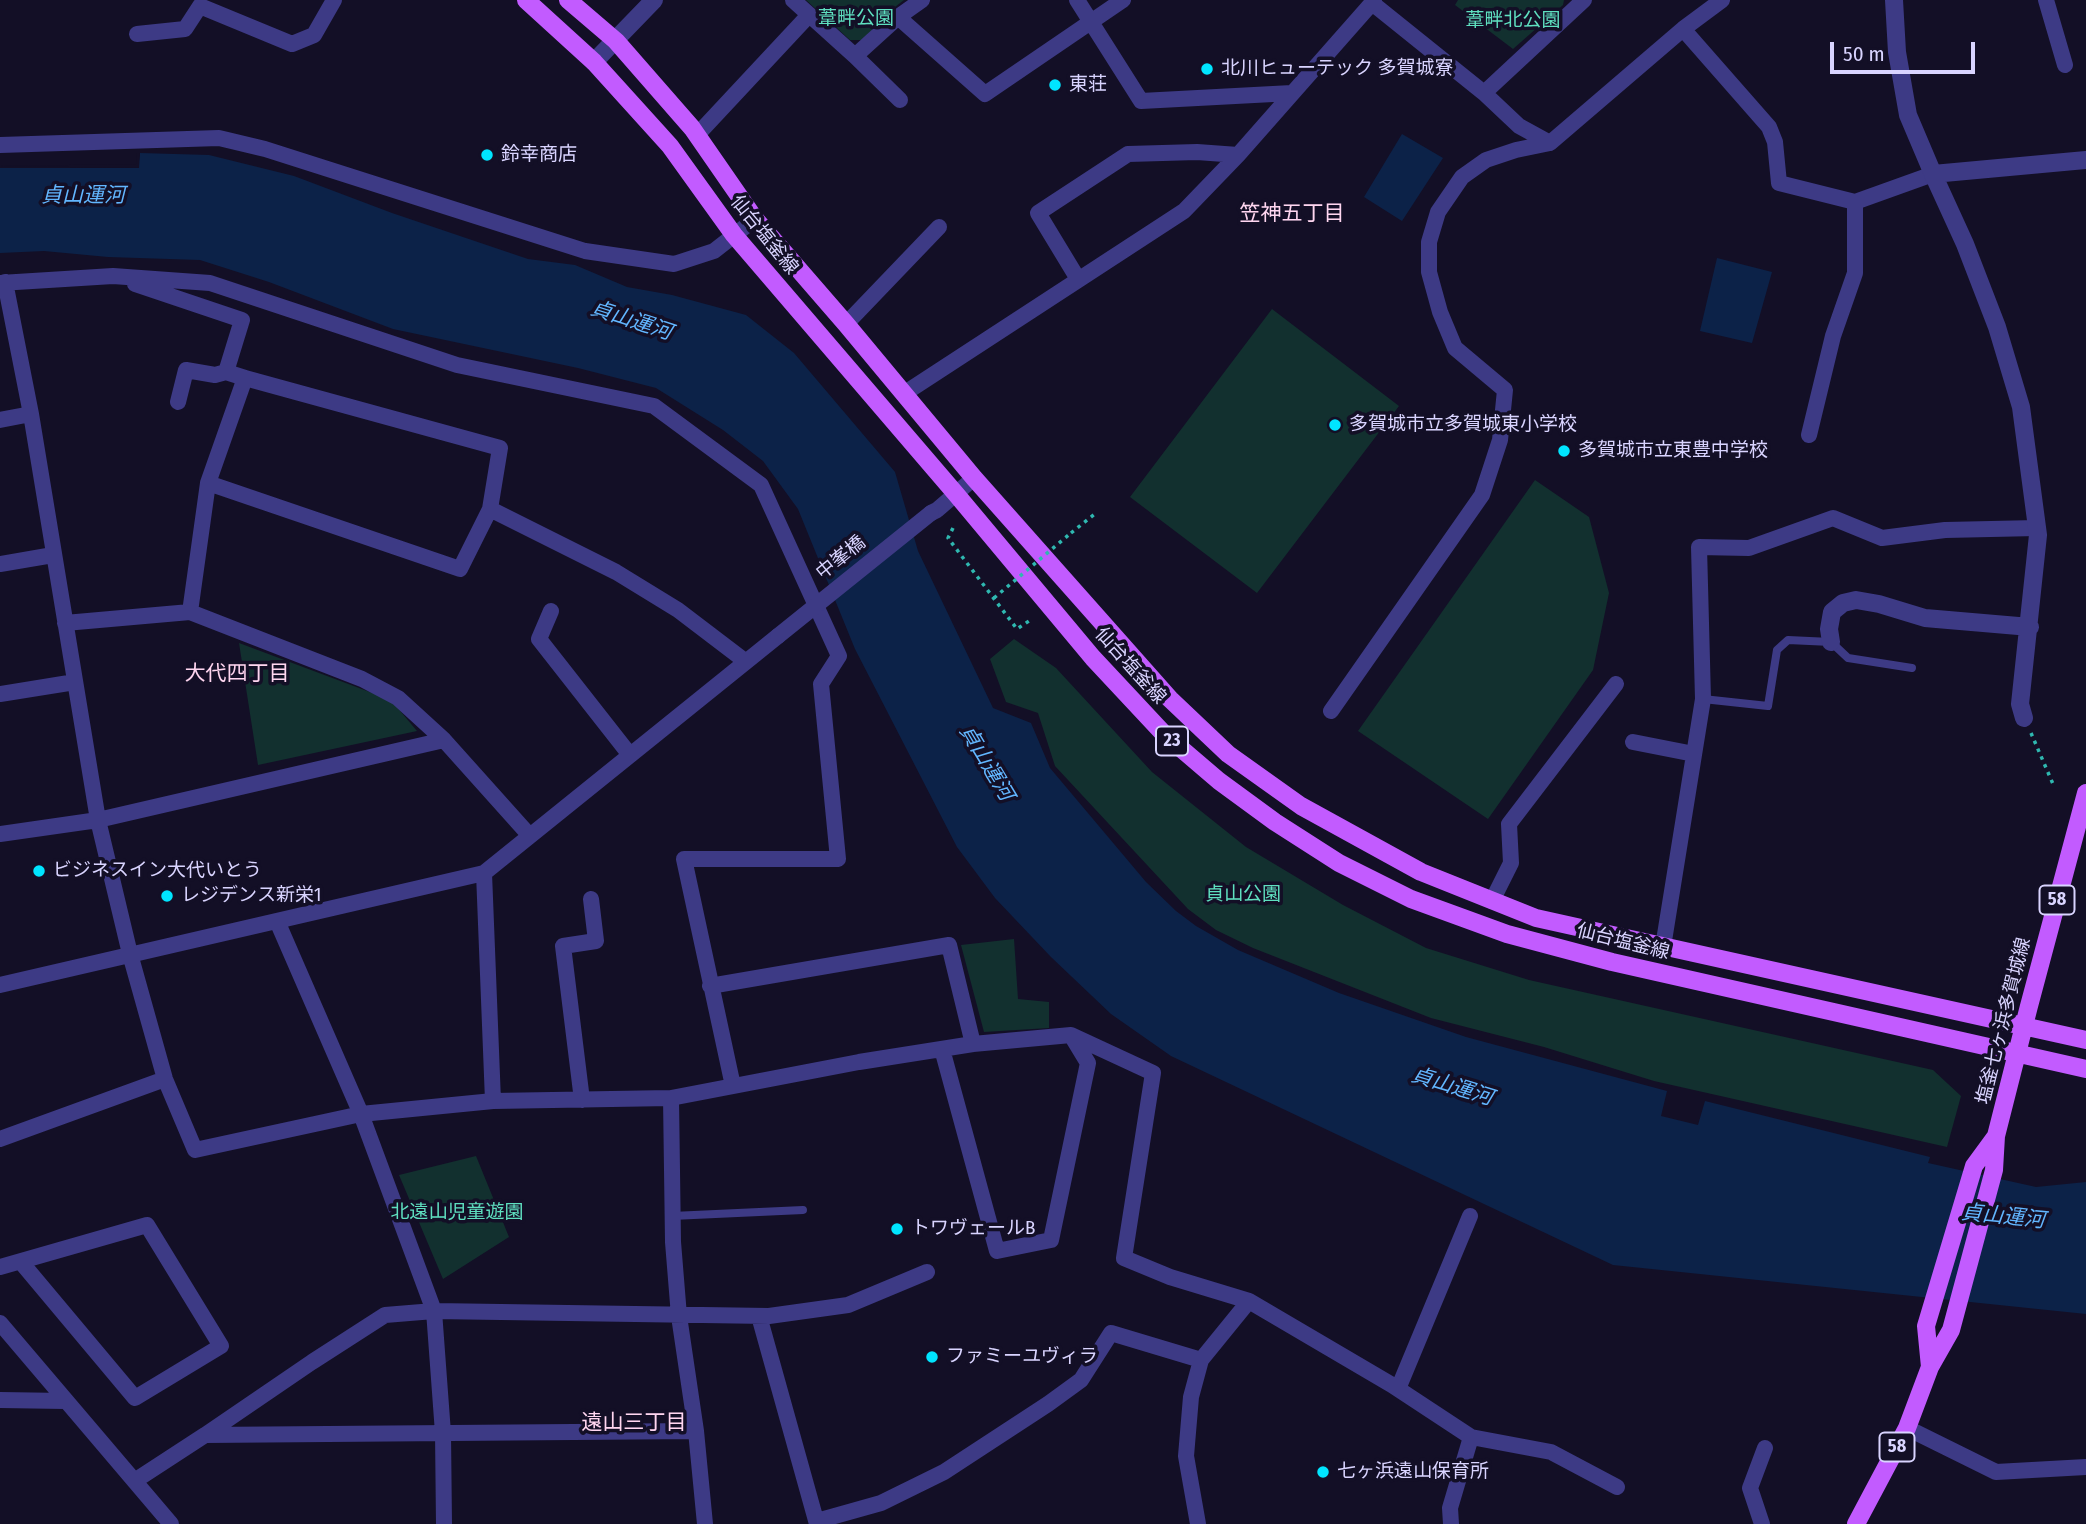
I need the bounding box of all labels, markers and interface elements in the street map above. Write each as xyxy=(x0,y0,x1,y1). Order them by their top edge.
park label: 葦畔公園 xyxy=(818,8,894,30)
park label: 葦畔北公園 xyxy=(1466,10,1560,32)
scale bar xyxy=(1834,28,1979,72)
text: 50 m xyxy=(1843,41,1885,67)
place label: 北川ヒューテック 多賀城寮 xyxy=(1221,58,1453,80)
marker: 北川ヒューテック 多賀城寮 xyxy=(1199,61,1215,77)
place label: 東荘 xyxy=(1069,74,1107,96)
marker: 東荘 xyxy=(1047,77,1063,93)
place label: 鈴幸商店 xyxy=(501,144,577,166)
marker: 鈴幸商店 xyxy=(479,147,495,163)
water label: 貞山運河 xyxy=(41,183,125,209)
street label: 仙台塩釜線 xyxy=(725,191,803,279)
district label: 笠神五丁目 xyxy=(1240,201,1344,227)
water label: 貞山運河 xyxy=(587,296,675,346)
place label: 多賀城市立多賀城東小学校 xyxy=(1349,414,1577,436)
marker: 多賀城市立多賀城東小学校 xyxy=(1327,417,1343,433)
place label: 多賀城市立東豊中学校 xyxy=(1578,440,1768,462)
marker: 多賀城市立東豊中学校 xyxy=(1556,443,1572,459)
street label: 中峯橋 xyxy=(812,531,870,585)
street label: 仙台塩釜線 xyxy=(1090,623,1170,709)
district label: 大代四丁目 xyxy=(185,661,289,687)
water label: 貞山運河 xyxy=(954,721,1018,805)
road number: 23 xyxy=(1156,726,1188,756)
place label: ビジネスイン大代いとう xyxy=(53,860,262,882)
marker: ビジネスイン大代いとう xyxy=(31,863,47,879)
park label: 貞山公園 xyxy=(1205,884,1281,906)
place label: レジデンス新栄1 xyxy=(181,885,321,907)
road number: 58 xyxy=(2039,886,2074,915)
marker: レジデンス新栄1 xyxy=(159,888,175,904)
street label: 仙台塩釜線 xyxy=(1574,919,1672,965)
street label: 塩釜七ヶ浜多賀城線 xyxy=(1972,935,2036,1107)
water label: 貞山運河 xyxy=(1408,1063,1496,1111)
water label: 貞山運河 xyxy=(1960,1200,2046,1234)
park label: 北遠山児童遊園 xyxy=(391,1202,523,1224)
place label: トワヴェールB xyxy=(911,1218,1035,1240)
marker: トワヴェールB xyxy=(889,1221,905,1237)
place label: ファミーユヴィラ xyxy=(946,1346,1098,1368)
marker: ファミーユヴィラ xyxy=(924,1349,940,1365)
district label: 遠山三丁目 xyxy=(582,1410,686,1436)
road number: 58 xyxy=(1880,1432,1914,1462)
place label: 七ヶ浜遠山保育所 xyxy=(1337,1461,1489,1483)
marker: 七ヶ浜遠山保育所 xyxy=(1315,1464,1331,1480)

